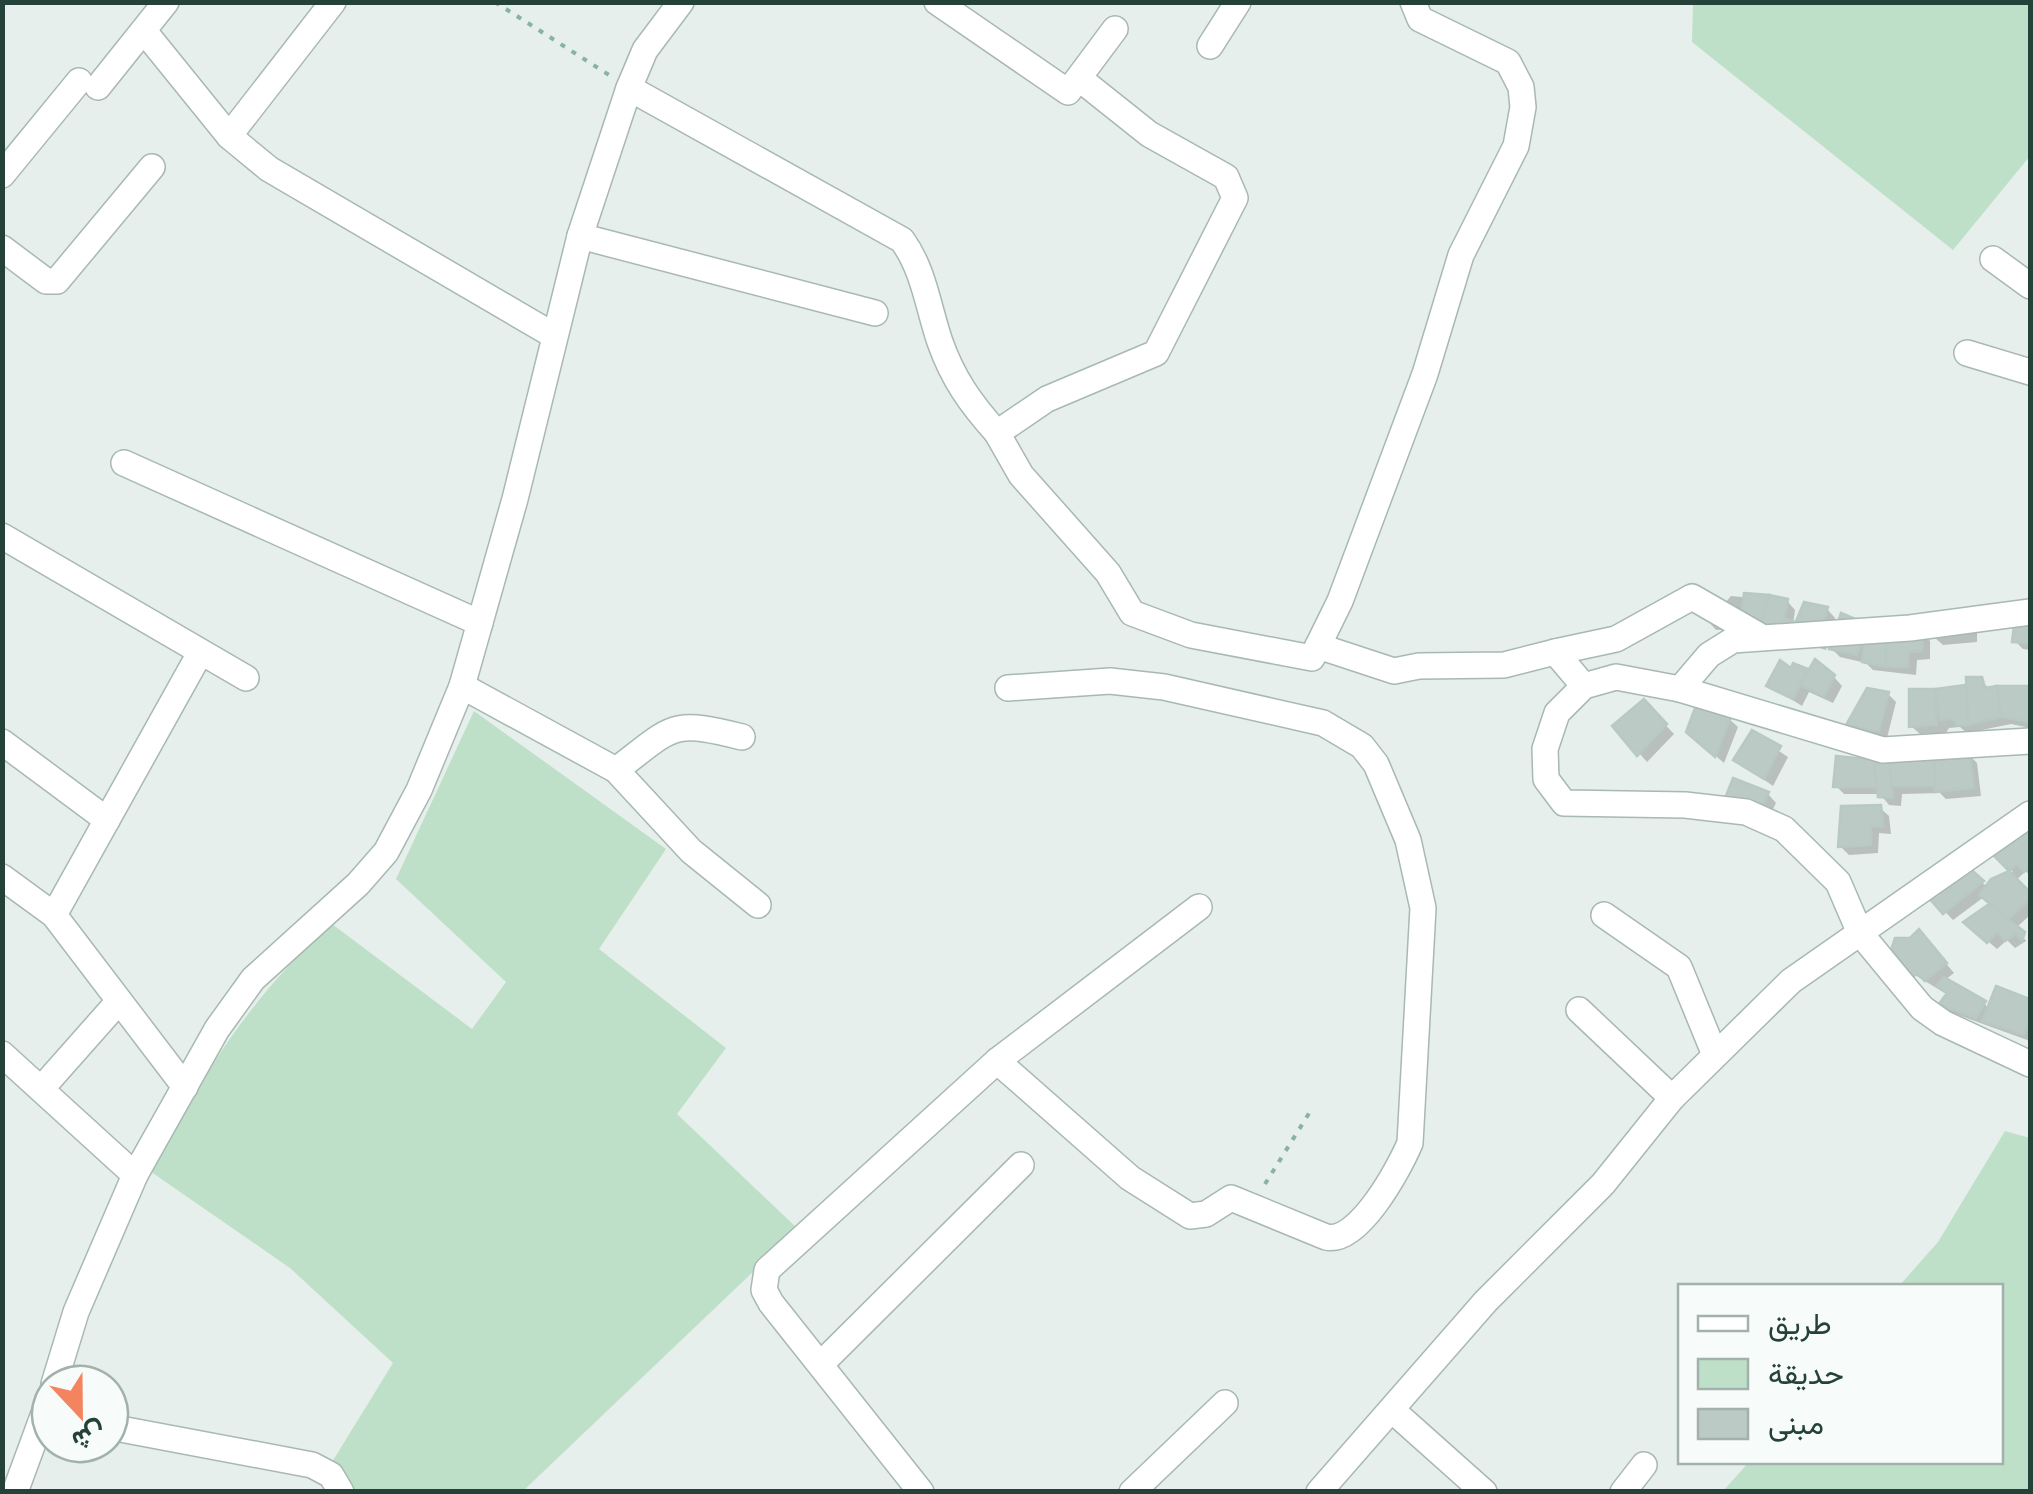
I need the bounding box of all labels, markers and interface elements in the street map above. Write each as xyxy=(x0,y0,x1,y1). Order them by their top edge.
legend xyxy=(1678,1284,2003,1464)
text: طريق xyxy=(1768,1304,1832,1342)
text: حديقة xyxy=(1768,1354,1844,1392)
north arrow xyxy=(30,1364,130,1464)
text: مبنى xyxy=(1768,1404,1824,1442)
text: ش xyxy=(67,1415,112,1460)

